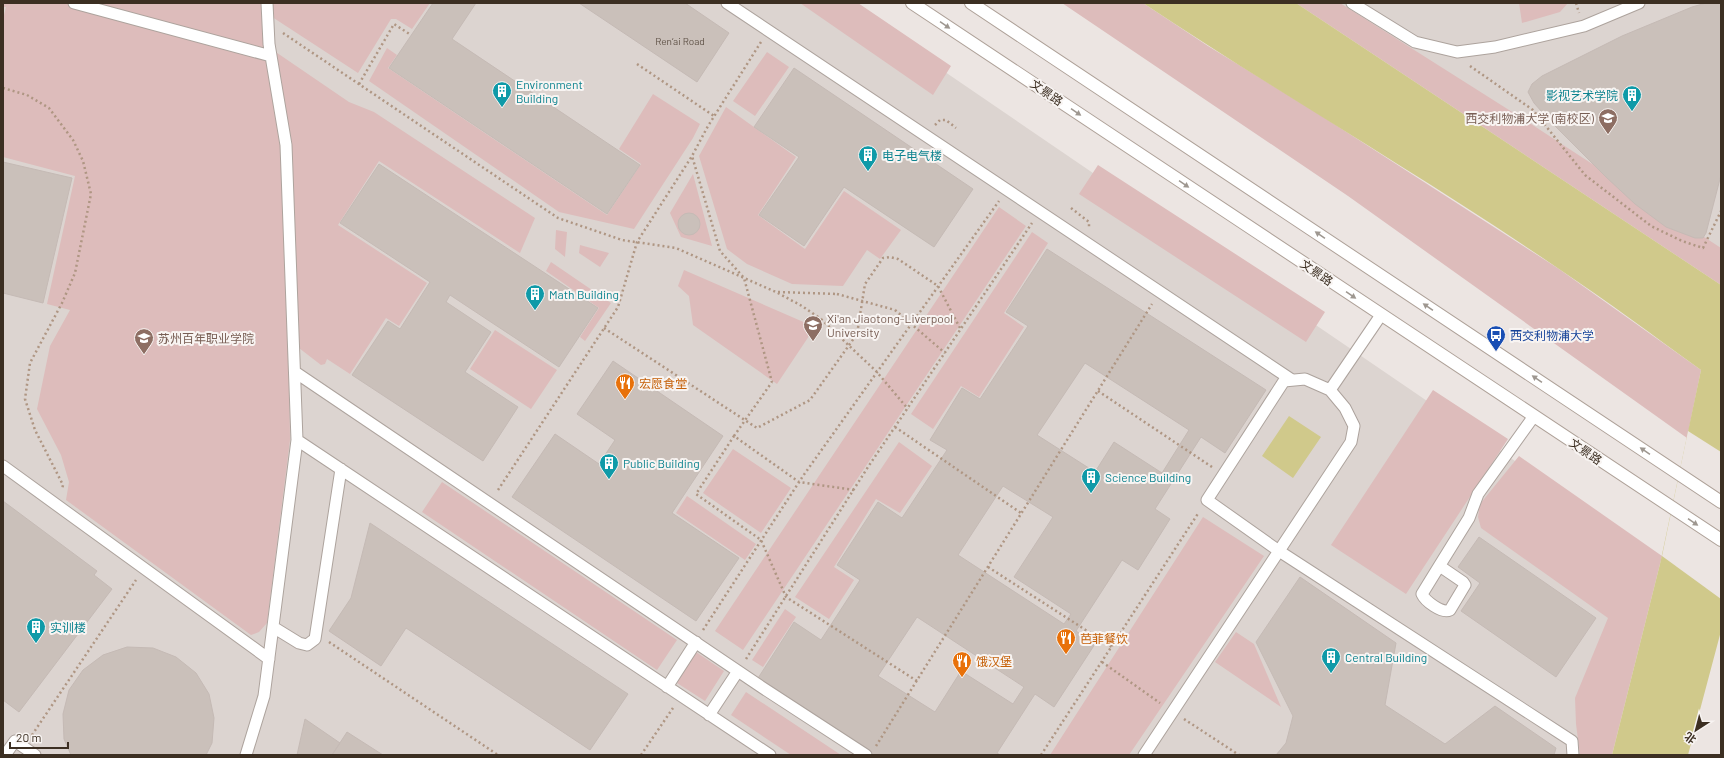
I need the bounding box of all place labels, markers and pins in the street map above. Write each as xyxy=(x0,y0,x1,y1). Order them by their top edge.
place label: Environment Building xyxy=(516,77,583,105)
building icon: Environment Building xyxy=(491,80,513,108)
building icon: 影视艺术学院 xyxy=(1621,84,1643,112)
place label: 影视艺术学院 xyxy=(1546,88,1618,102)
school or university icon: 西交利物浦大学 (南校区) xyxy=(1597,107,1619,135)
place label: 西交利物浦大学 (南校区) xyxy=(1465,111,1595,125)
building icon: 电子电气楼 xyxy=(857,144,879,172)
place label: 电子电气楼 xyxy=(882,148,942,162)
building icon: Math Building xyxy=(524,283,546,311)
place label: Math Building xyxy=(549,287,619,301)
place label: Xi'an Jiaotong-Liverpool University xyxy=(827,311,953,339)
school or university icon: Xi'an Jiaotong-Liverpool University xyxy=(802,314,824,342)
bus stop icon: 西交利物浦大学 xyxy=(1485,324,1507,352)
school or university icon: 苏州百年职业学院 xyxy=(133,327,155,355)
place label: 西交利物浦大学 xyxy=(1510,328,1594,342)
place label: 苏州百年职业学院 xyxy=(158,331,254,345)
restaurant icon: 宏愿食堂 xyxy=(614,372,636,400)
place label: 宏愿食堂 xyxy=(639,376,687,390)
building icon: Public Building xyxy=(598,452,620,480)
place label: Public Building xyxy=(623,456,700,470)
building icon: Science Building xyxy=(1080,466,1102,494)
place label: Science Building xyxy=(1105,470,1191,484)
building icon: 实训楼 xyxy=(25,616,47,644)
place label: 实训楼 xyxy=(50,620,86,634)
restaurant icon: 芭菲餐饮 xyxy=(1055,627,1077,655)
place label: 芭菲餐饮 xyxy=(1080,631,1128,645)
building icon: Central Building xyxy=(1320,646,1342,674)
restaurant icon: 饿汉堡 xyxy=(951,650,973,678)
place label: Central Building xyxy=(1345,650,1427,664)
place label: 饿汉堡 xyxy=(976,654,1012,668)

